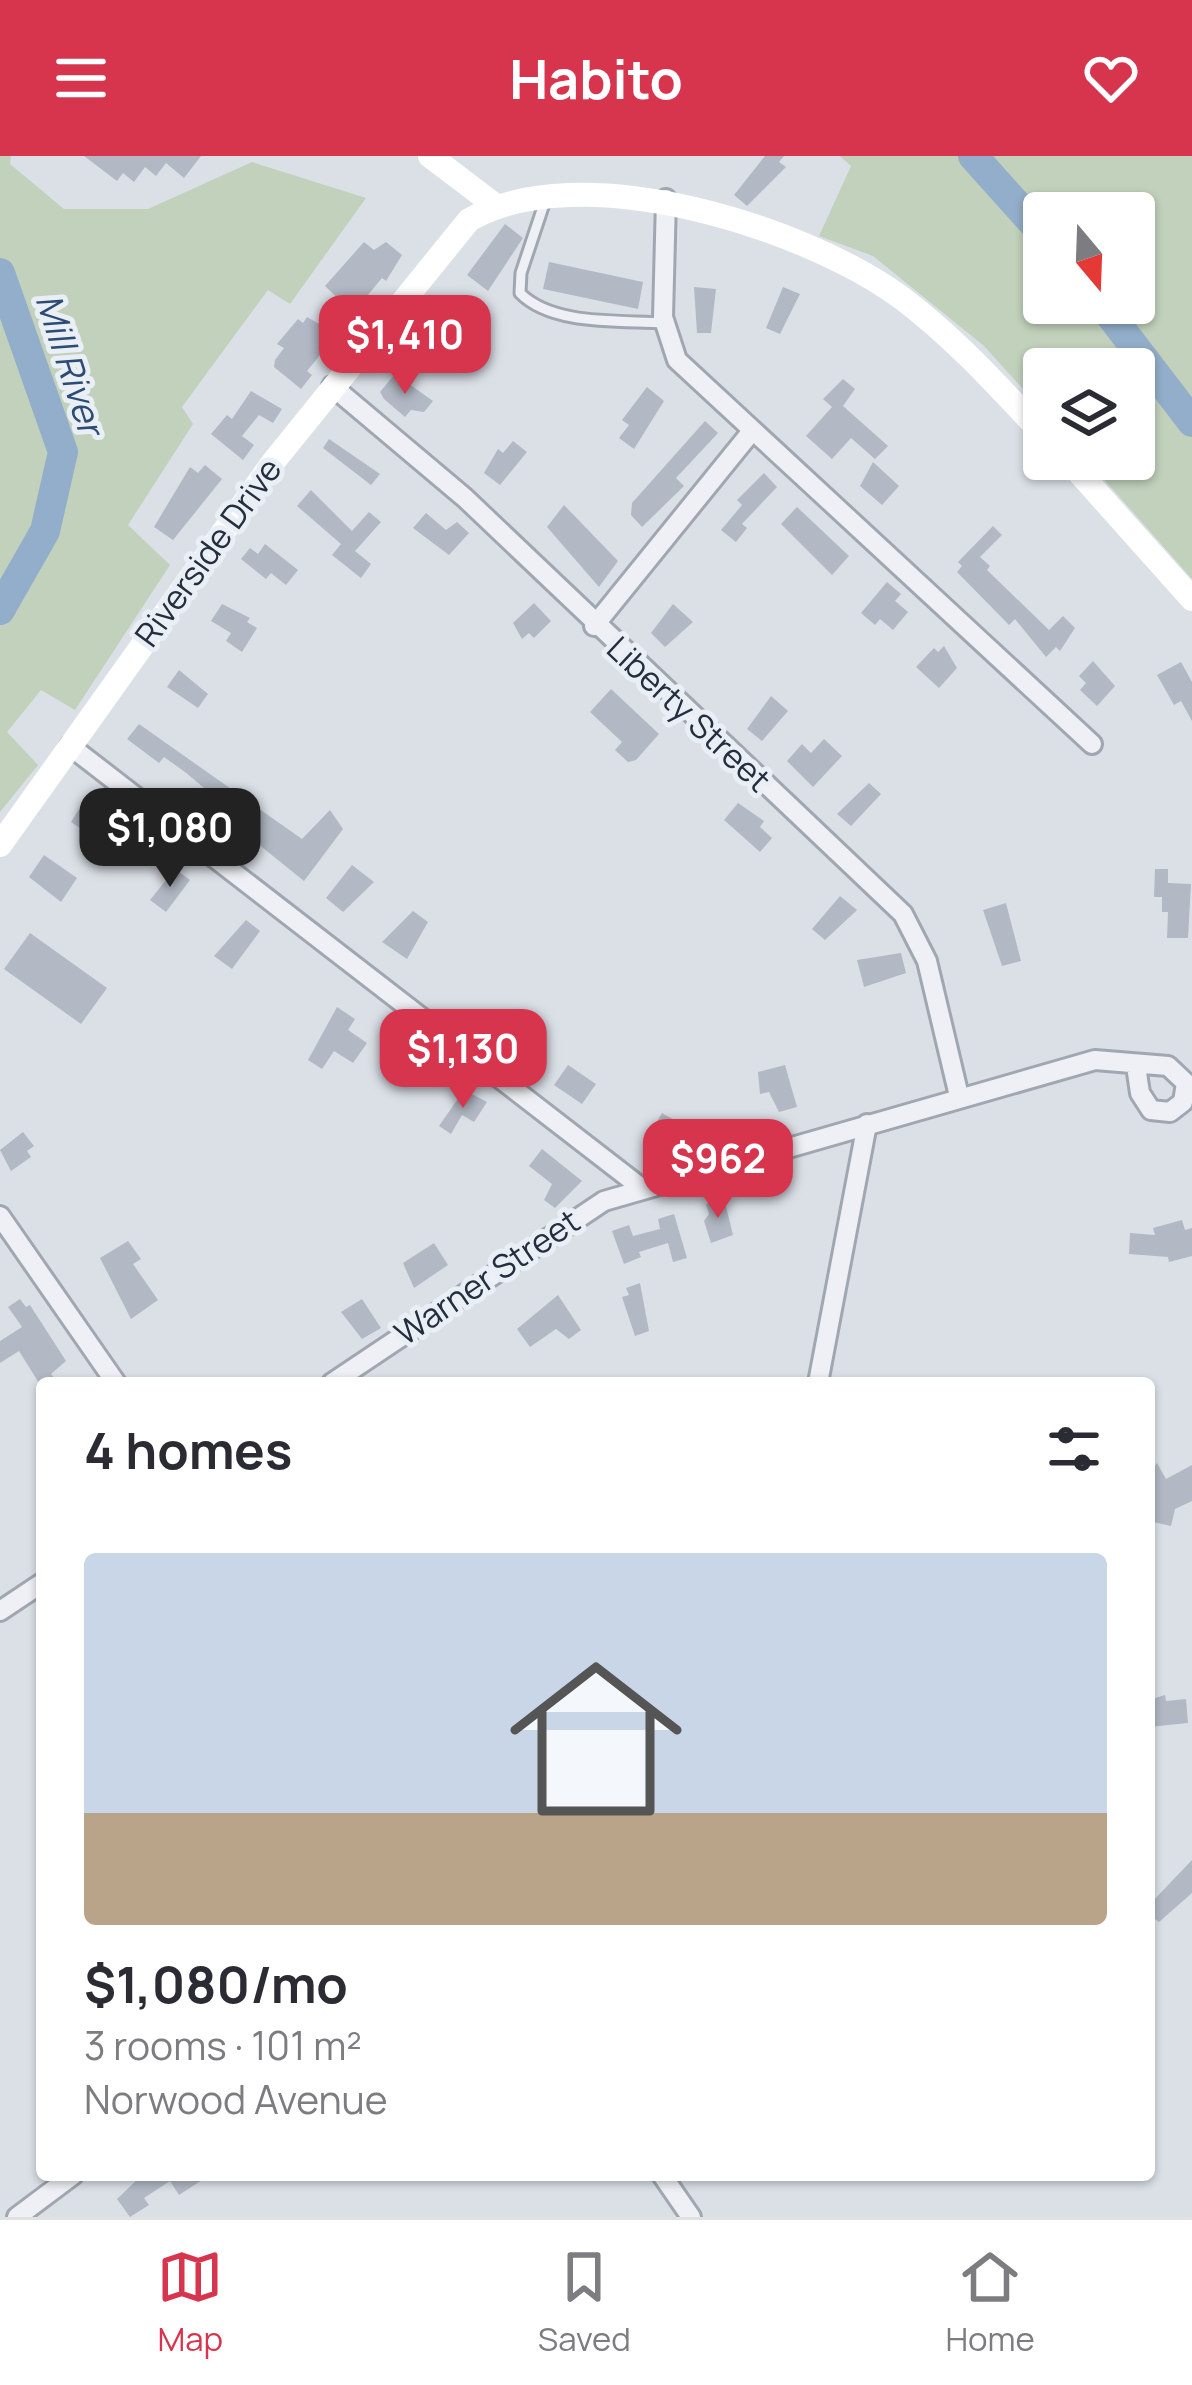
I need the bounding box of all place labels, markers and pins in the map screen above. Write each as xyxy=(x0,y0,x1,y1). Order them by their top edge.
pin: $1,410 xyxy=(307,295,503,397)
pin: $1,080 xyxy=(72,788,268,890)
pin: $1,130 xyxy=(365,1009,561,1111)
pin: $962 xyxy=(647,1119,789,1221)

